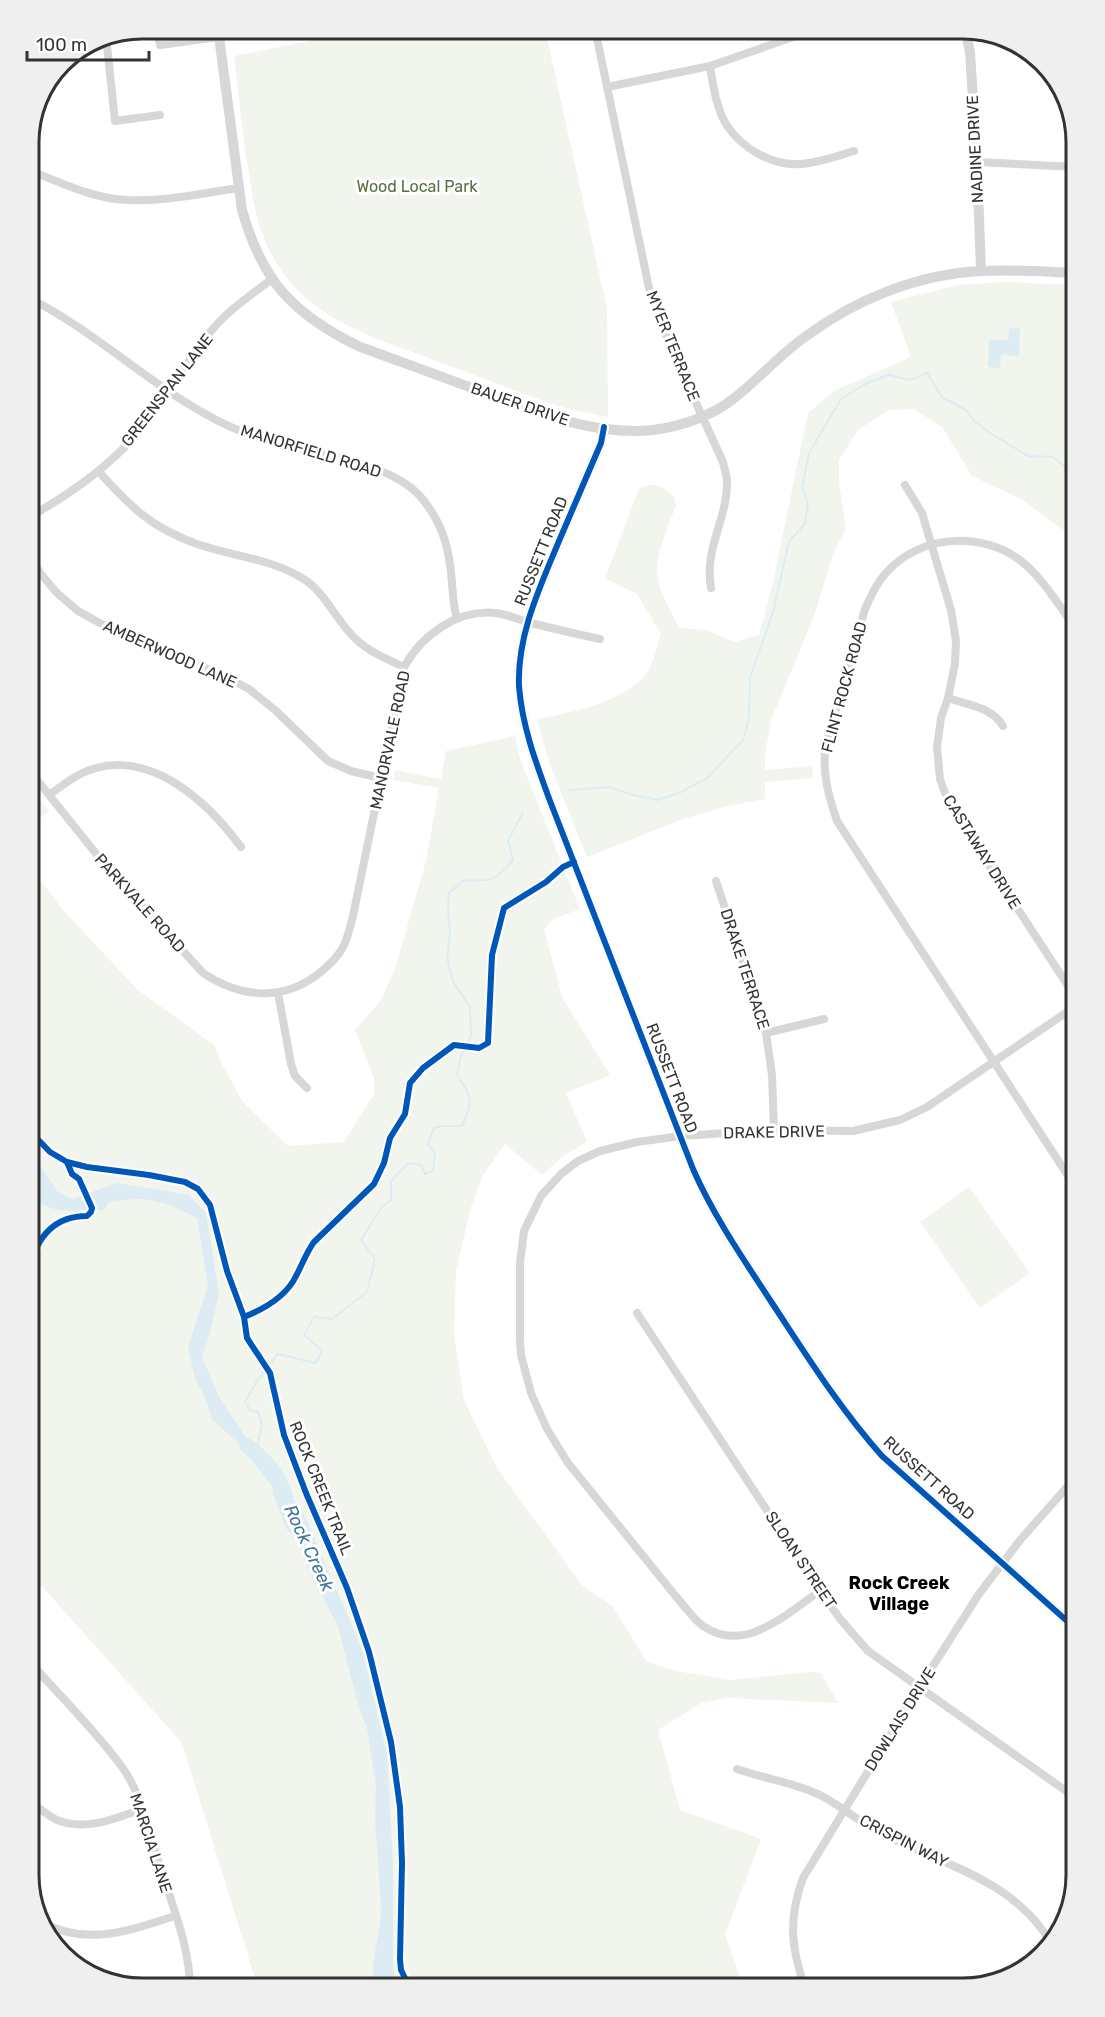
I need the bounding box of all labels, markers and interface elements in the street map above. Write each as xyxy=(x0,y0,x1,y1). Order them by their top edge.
scale bar xyxy=(27,24,148,62)
text: 100 m xyxy=(36,34,87,56)
street label: NADINE DRIVE xyxy=(963,95,987,203)
park label: Wood Local Park xyxy=(356,177,478,196)
street label: MYER TERRACE xyxy=(642,288,704,404)
street label: GREENSPAN LANE xyxy=(117,330,217,450)
street label: BAUER DRIVE xyxy=(468,378,572,430)
street label: MANORFIELD ROAD xyxy=(238,421,384,481)
street label: RUSSETT ROAD xyxy=(510,494,572,608)
street label: AMBERWOOD LANE xyxy=(100,616,240,692)
street label: FLINT ROCK ROAD xyxy=(817,619,871,755)
street label: MANORVALE ROAD xyxy=(366,669,414,811)
street label: CASTAWAY DRIVE xyxy=(939,791,1025,913)
street label: PARKVALE ROAD xyxy=(91,850,189,956)
street label: DRAKE TERRACE xyxy=(717,906,773,1032)
street label: RUSSETT ROAD xyxy=(642,1020,702,1136)
street label: DRAKE DRIVE xyxy=(723,1122,825,1142)
street label: ROCK CREEK TRAIL xyxy=(285,1418,357,1558)
street label: RUSSETT ROAD xyxy=(879,1432,979,1524)
water label: Rock Creek xyxy=(279,1501,339,1596)
street label: SLOAN STREET xyxy=(761,1508,841,1612)
district label: Rock Creek Village xyxy=(849,1572,950,1615)
street label: DOWLAIS DRIVE xyxy=(861,1664,939,1774)
street label: MARCIA LANE xyxy=(126,1791,176,1895)
street label: CRISPIN WAY xyxy=(856,1810,952,1872)

